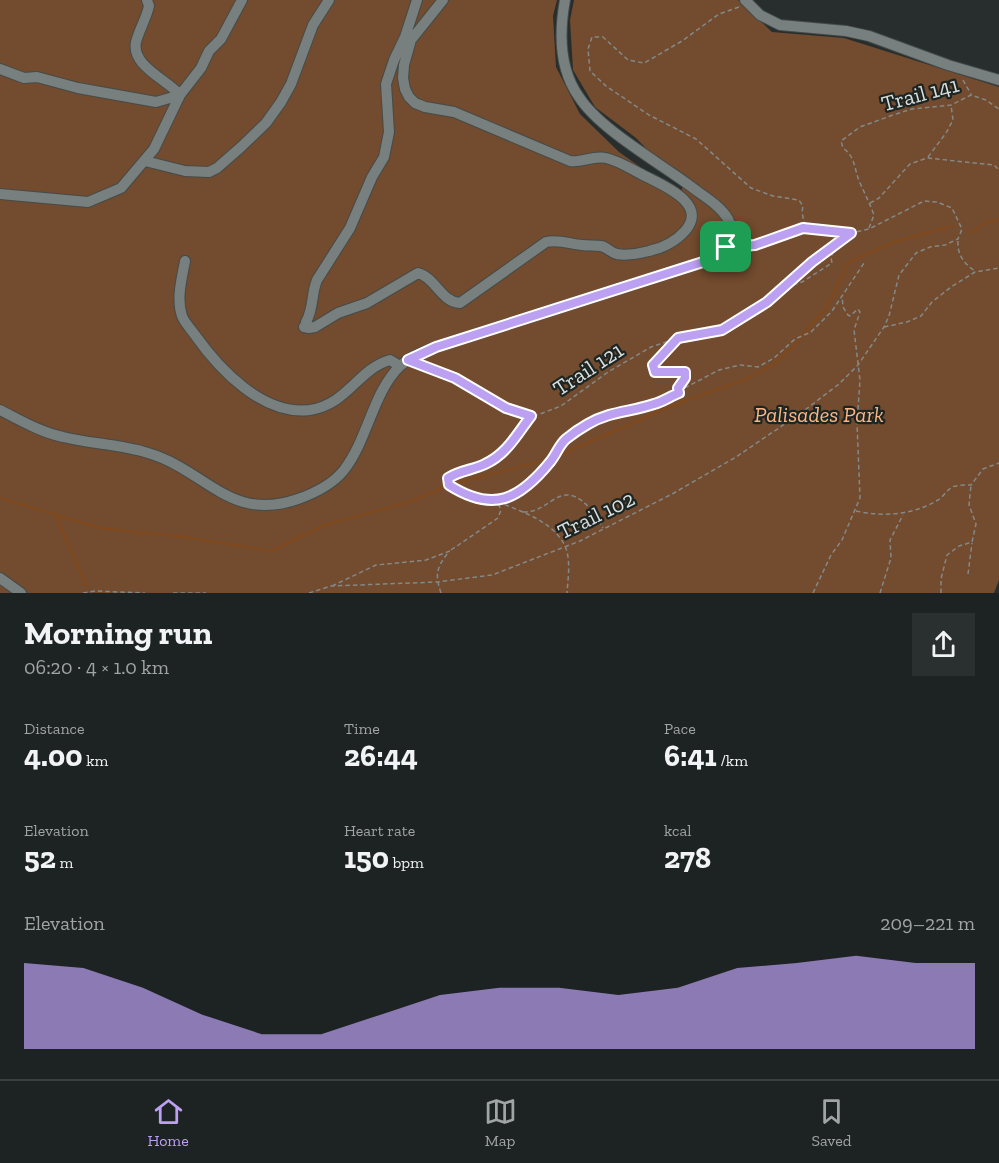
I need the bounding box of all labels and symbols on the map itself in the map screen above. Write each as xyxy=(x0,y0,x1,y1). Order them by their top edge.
street label: Trail 141 xyxy=(878,71,962,117)
pin xyxy=(700,221,751,272)
street label: Trail 121 xyxy=(548,336,629,402)
park label: Palisades Park xyxy=(754,401,884,428)
street label: Trail 102 xyxy=(553,485,639,545)

